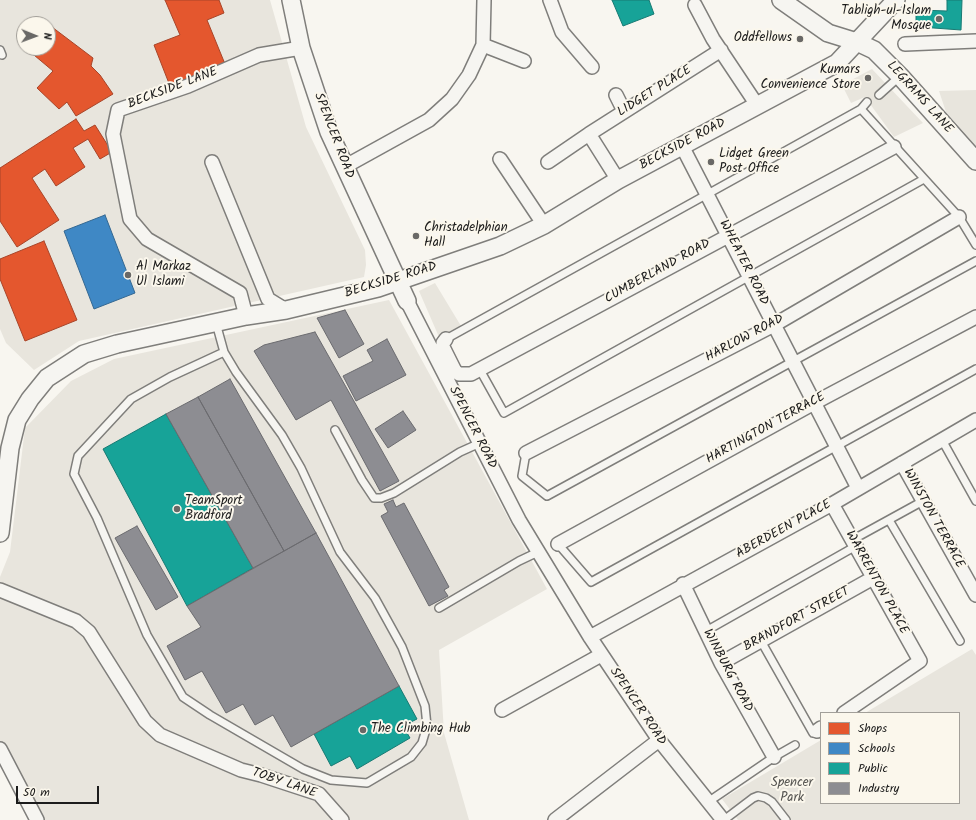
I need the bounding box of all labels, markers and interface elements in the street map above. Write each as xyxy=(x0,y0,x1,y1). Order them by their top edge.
place label: Tabligh-ul-Islam Mosque xyxy=(841,4,931,35)
marker: Tabligh-ul-Islam Mosque xyxy=(934,14,944,24)
north arrow xyxy=(16,16,56,56)
place label: Oddfellows xyxy=(734,31,792,47)
text: N xyxy=(38,33,56,40)
marker: Oddfellows xyxy=(795,34,805,44)
street label: LEGRAMS LANE xyxy=(882,59,956,137)
street label: LIDGET PLACE xyxy=(615,63,695,121)
place label: Kumars Convenience Store xyxy=(760,63,860,94)
street label: BECKSIDE LANE xyxy=(126,65,220,113)
marker: Kumars Convenience Store xyxy=(863,73,873,83)
street label: SPENCER ROAD xyxy=(310,91,356,181)
street label: BECKSIDE ROAD xyxy=(637,116,729,174)
place label: Lidget Green Post Office xyxy=(719,147,789,178)
marker: Lidget Green Post Office xyxy=(706,157,716,167)
street label: WHEATER ROAD xyxy=(715,218,771,308)
place label: Christadelphian Hall xyxy=(424,221,508,252)
marker: Christadelphian Hall xyxy=(411,231,421,241)
street label: CUMBERLAND ROAD xyxy=(602,236,714,308)
place label: Al Markaz Ul Islami xyxy=(136,260,191,291)
street label: BECKSIDE ROAD xyxy=(343,260,439,302)
marker: Al Markaz Ul Islami xyxy=(123,270,133,280)
street label: HARLOW ROAD xyxy=(703,312,787,366)
street label: SPENCER ROAD xyxy=(445,384,499,472)
street label: HARTINGTON TERRACE xyxy=(704,390,828,468)
street label: WINSTON TERRACE xyxy=(899,466,967,572)
place label: TeamSport Bradford xyxy=(185,494,243,525)
street label: ABERDEEN PLACE xyxy=(734,497,834,563)
marker: TeamSport Bradford xyxy=(172,504,182,514)
street label: WARRENTON PLACE xyxy=(841,528,911,638)
street label: BRANDFORT STREET xyxy=(741,584,853,656)
street label: WINBURG ROAD xyxy=(699,627,755,715)
street label: SPENCER ROAD xyxy=(605,665,669,749)
legend xyxy=(820,712,960,804)
text: Shops xyxy=(858,719,887,738)
place label: The Climbing Hub xyxy=(371,722,470,738)
marker: The Climbing Hub xyxy=(358,725,368,735)
text: Schools xyxy=(858,739,895,758)
text: Public xyxy=(858,759,888,778)
street label: TOBY LANE xyxy=(250,766,318,802)
park label: Spencer Park xyxy=(771,776,813,807)
scale bar xyxy=(18,778,101,804)
text: Industry xyxy=(858,779,899,798)
text: 50 m xyxy=(23,783,50,802)

